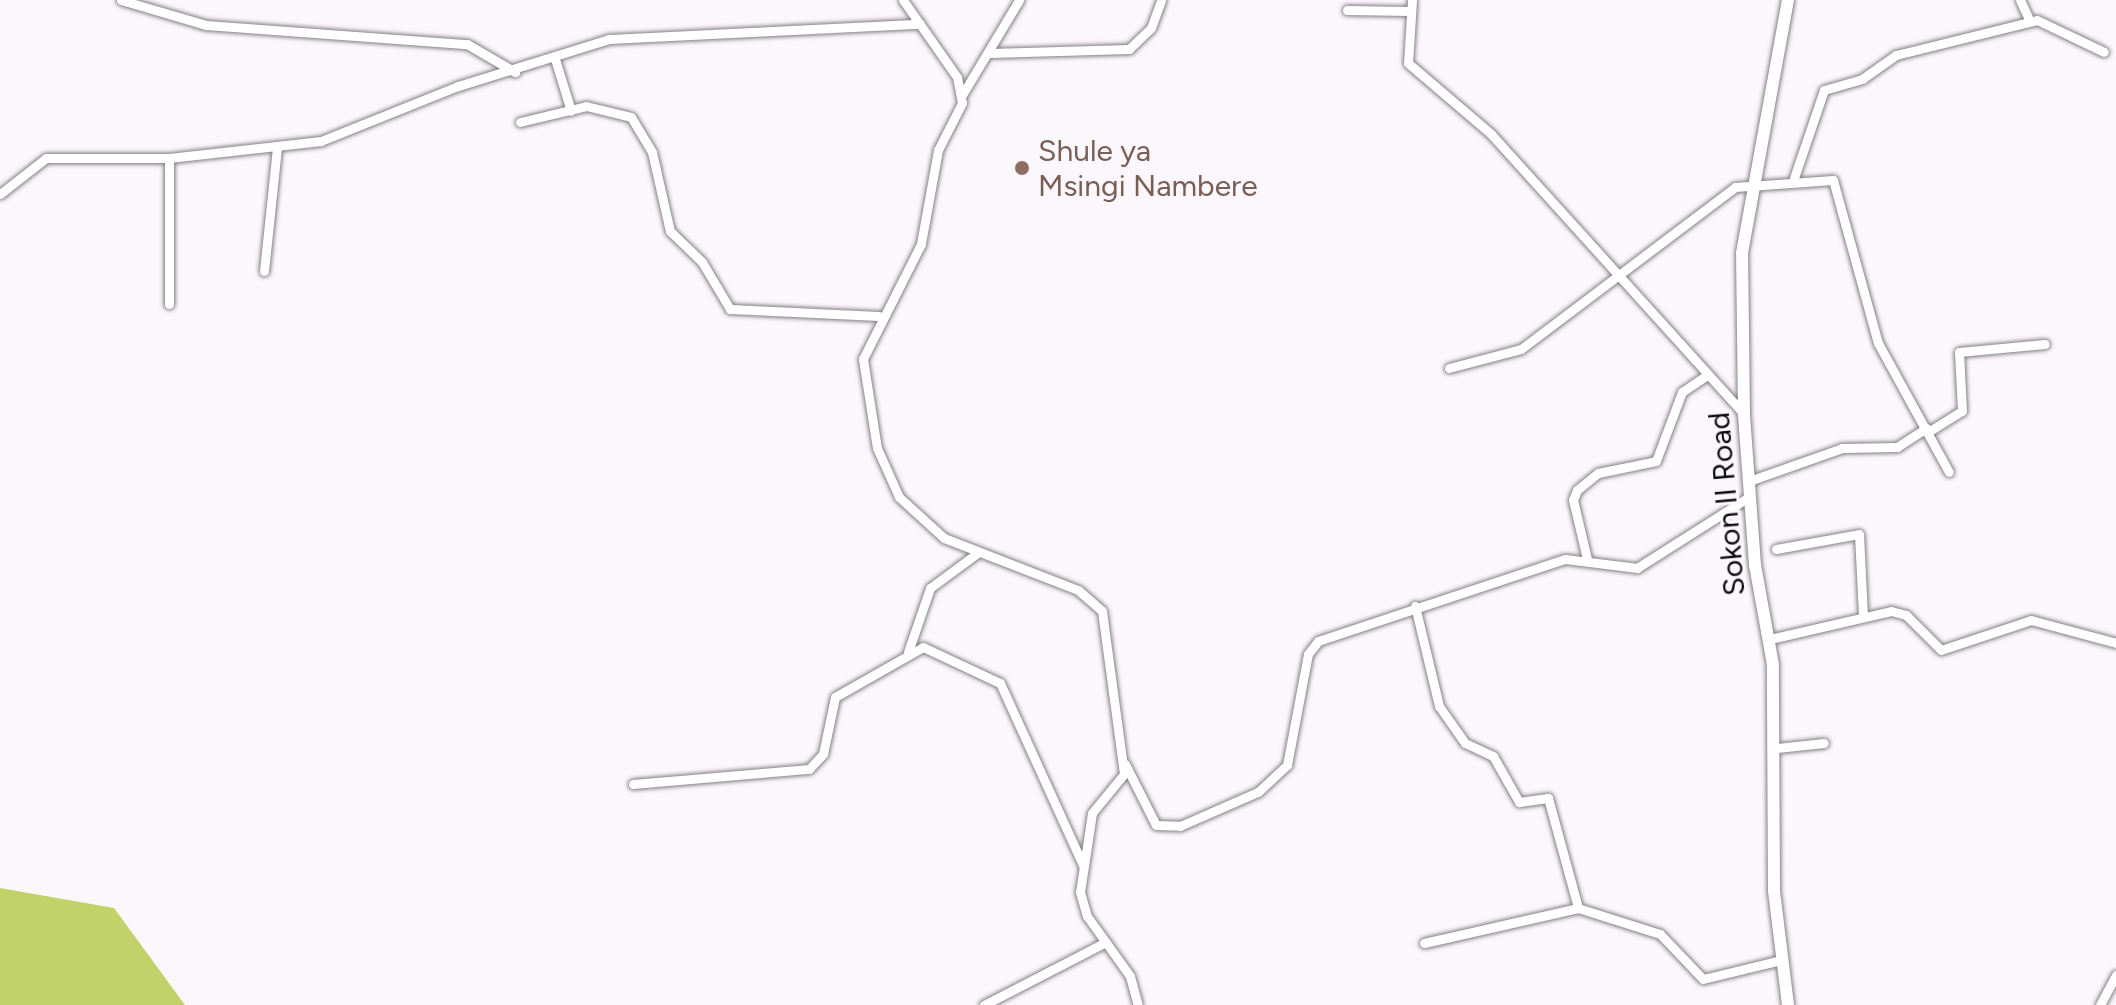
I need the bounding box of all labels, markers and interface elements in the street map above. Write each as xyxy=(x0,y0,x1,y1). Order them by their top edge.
place label: Shule ya Msingi Nambere xyxy=(1038,133,1258,204)
marker: Shule ya Msingi Nambere xyxy=(1013,159,1031,177)
street label: Sokon II Road xyxy=(1701,411,1753,597)

